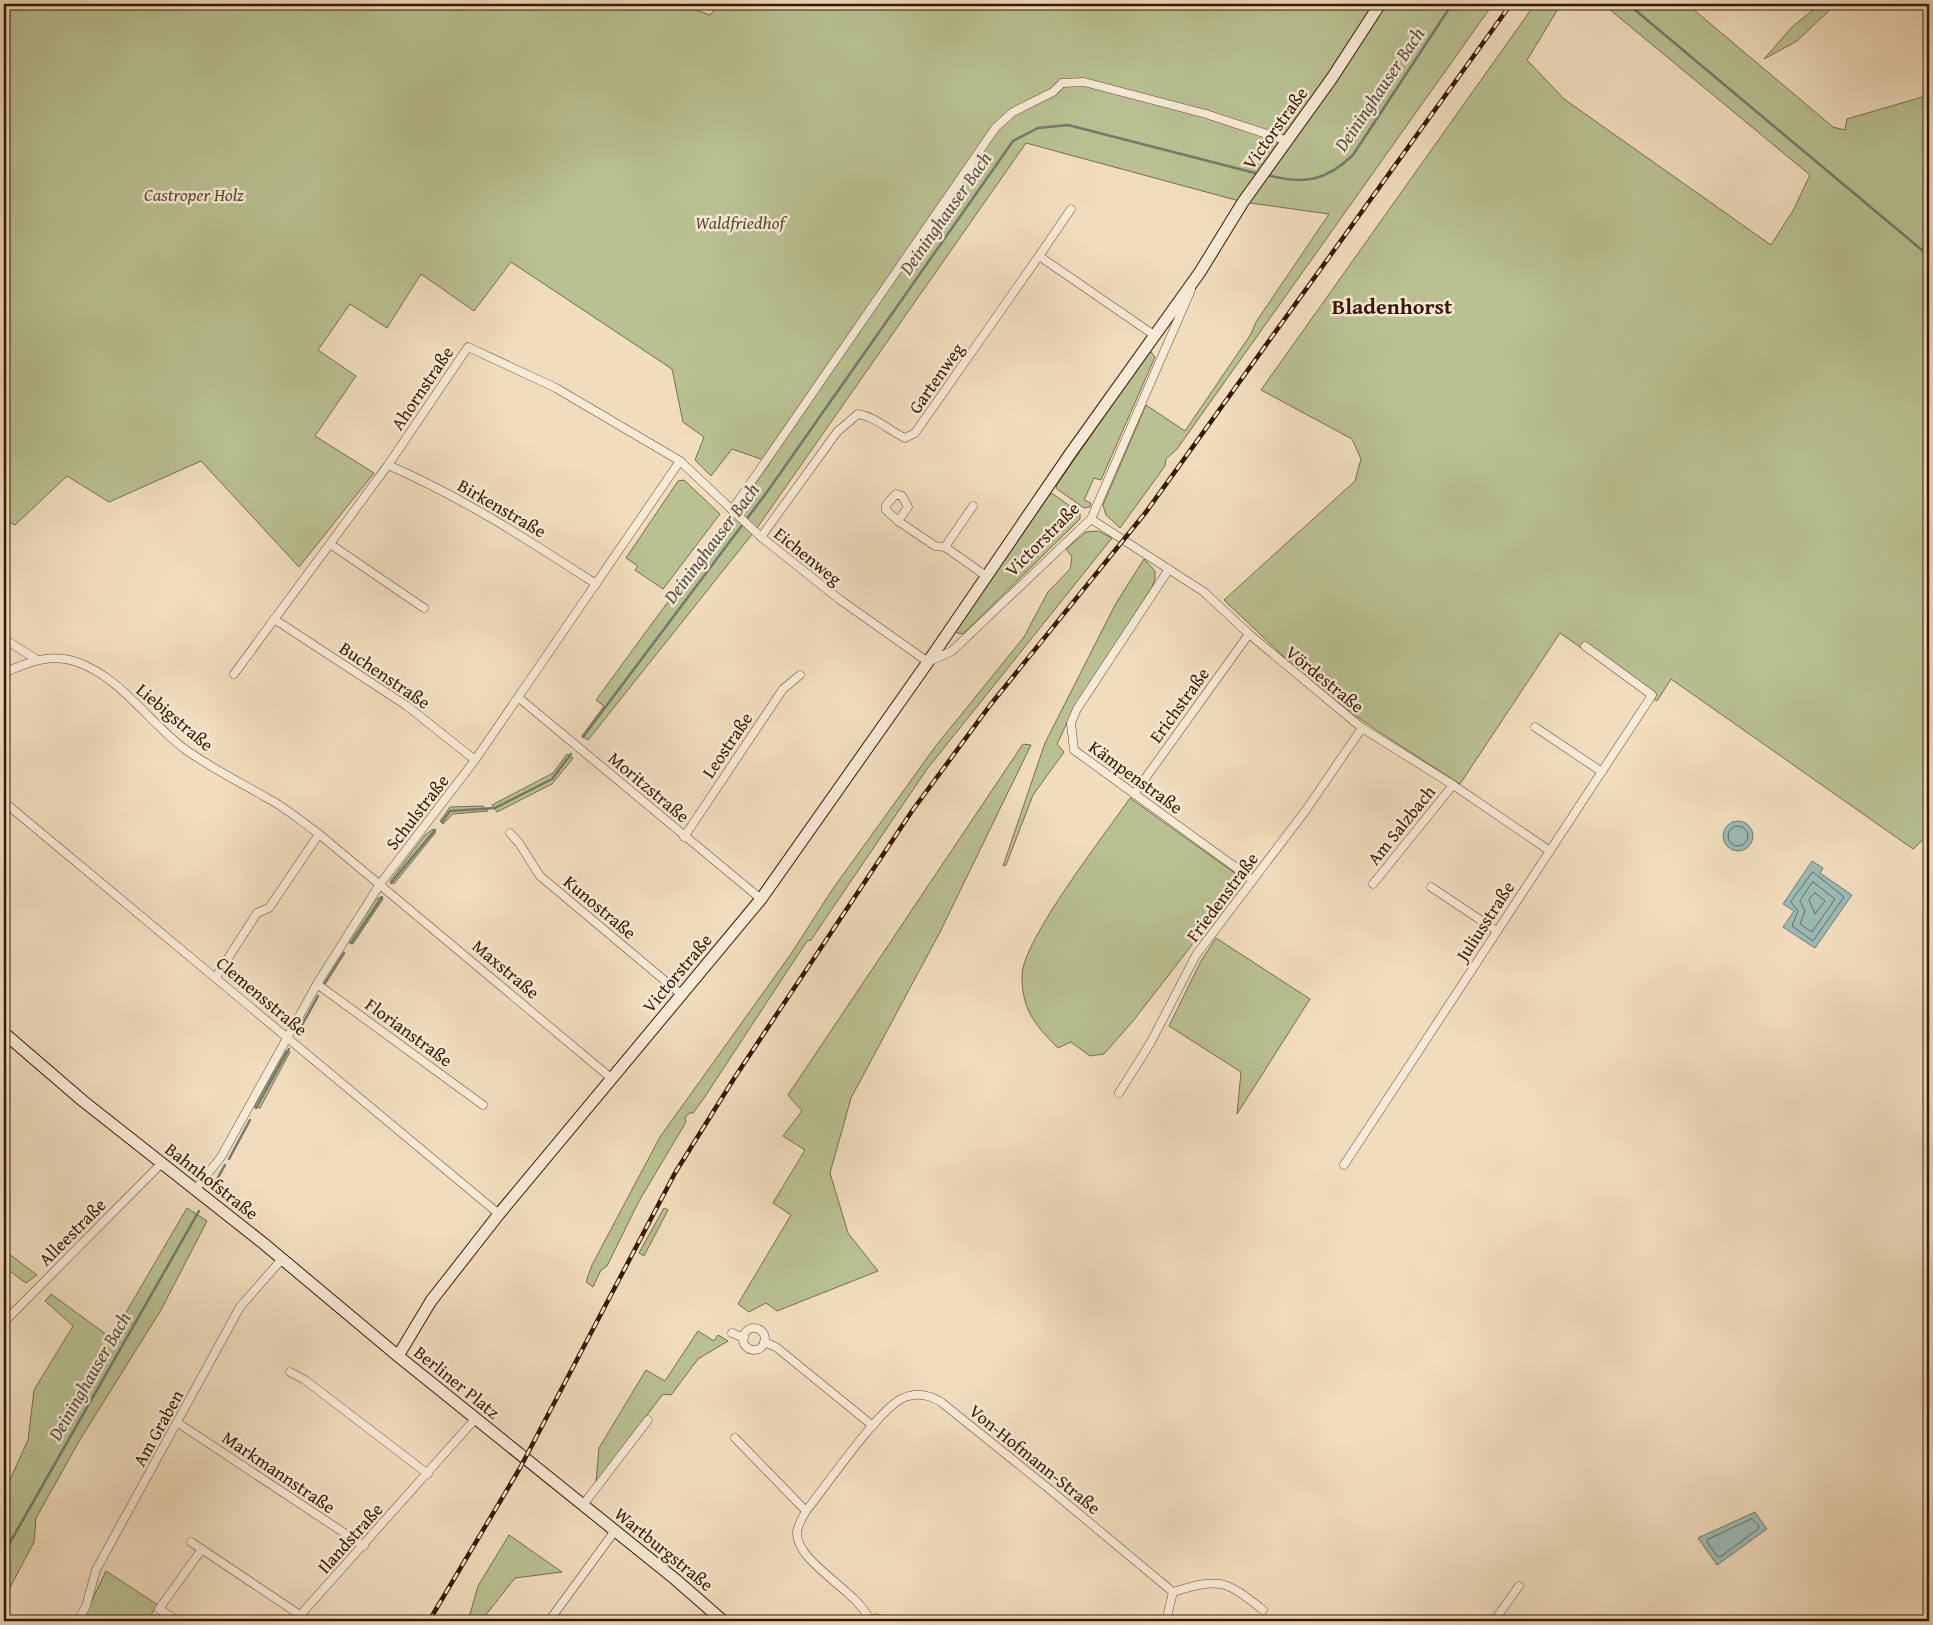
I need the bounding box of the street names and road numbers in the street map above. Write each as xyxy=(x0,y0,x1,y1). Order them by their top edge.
street label: Victorstraße xyxy=(1236,81,1314,175)
street label: Gartenweg xyxy=(902,337,970,419)
street label: Ahornstraße xyxy=(384,341,460,435)
street label: Birkenstraße xyxy=(453,472,551,544)
street label: Victorstraße xyxy=(999,496,1085,582)
street label: Eichenweg xyxy=(768,520,848,592)
street label: Buchenstraße xyxy=(334,635,436,715)
street label: Vördestraße xyxy=(1280,639,1370,719)
street label: Erichstraße xyxy=(1142,662,1216,748)
street label: Liebigstraße xyxy=(130,676,220,758)
street label: Leostraße xyxy=(695,707,759,783)
street label: Kämpenstraße xyxy=(1083,734,1189,820)
street label: Moritzstraße xyxy=(602,745,696,829)
street label: Schulstraße xyxy=(379,768,455,856)
street label: Am Salzbach xyxy=(1360,779,1442,871)
street label: Friedenstraße xyxy=(1179,846,1265,948)
street label: Kunostraße xyxy=(558,868,642,946)
street label: Juliusstraße xyxy=(1448,876,1521,968)
street label: Victorstraße xyxy=(636,928,718,1018)
street label: Maxstraße xyxy=(466,933,546,1005)
street label: Clemensstraße xyxy=(210,950,314,1042)
street label: Florianstraße xyxy=(360,991,458,1073)
street label: Bahnhofstraße xyxy=(159,1136,265,1226)
street label: Alleestraße xyxy=(32,1192,112,1272)
street label: Berliner Platz xyxy=(408,1339,506,1425)
street label: Am Graben xyxy=(126,1385,190,1471)
street label: Von-Hofmann-Straße xyxy=(963,1397,1107,1521)
street label: Markmannstraße xyxy=(217,1424,341,1520)
street label: Ilandstraße xyxy=(311,1497,389,1579)
street label: Wartburgstraße xyxy=(609,1501,719,1597)

